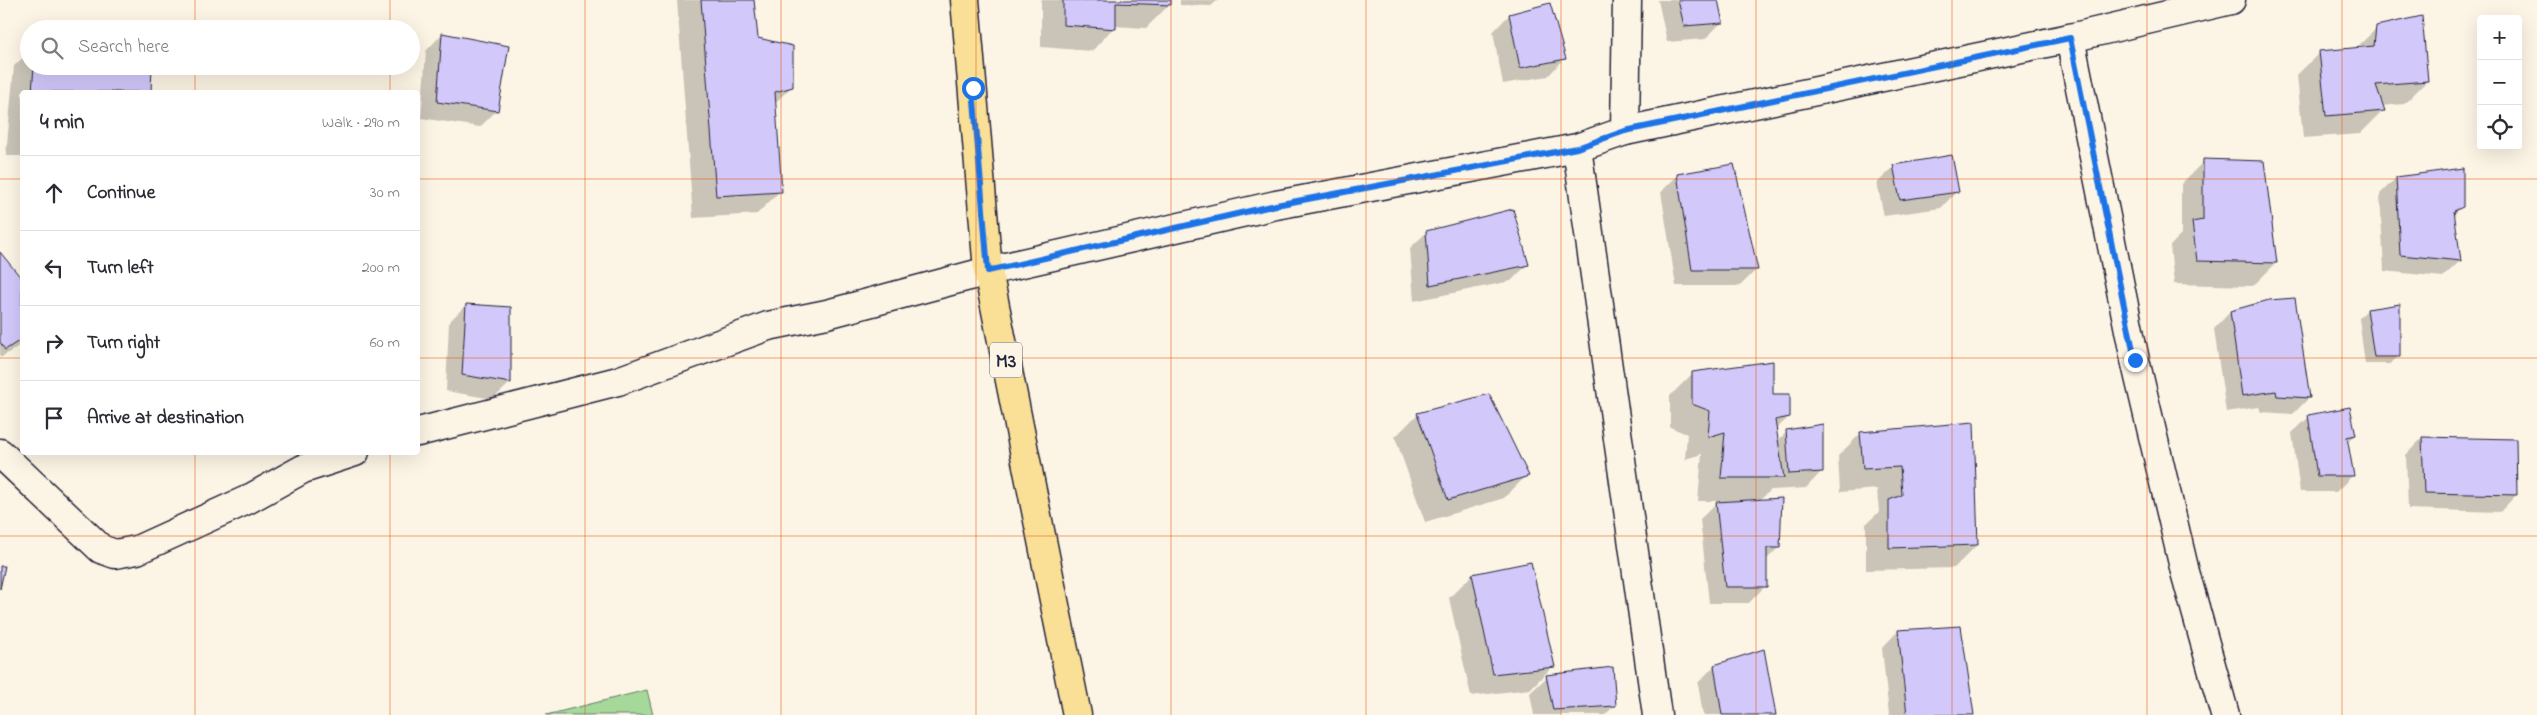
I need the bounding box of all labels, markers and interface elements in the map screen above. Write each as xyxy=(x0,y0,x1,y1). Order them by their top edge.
map controls xyxy=(2477,15,2522,150)
button: + xyxy=(2477,15,2522,60)
search box xyxy=(20,20,420,75)
icon: search xyxy=(38,34,66,62)
text: Search here xyxy=(78,34,169,61)
button: − xyxy=(2477,60,2522,105)
route start xyxy=(962,77,985,100)
button: locate xyxy=(2477,105,2522,150)
text: 4 min xyxy=(40,108,84,138)
text: Walk · 290 m xyxy=(322,111,400,135)
icon: ahead xyxy=(40,179,68,207)
text: Continue xyxy=(87,180,155,207)
text: 30 m xyxy=(370,181,400,205)
icon: left xyxy=(40,254,68,282)
text: Turn left xyxy=(87,255,154,282)
text: 200 m xyxy=(362,256,400,280)
icon: right xyxy=(40,329,68,357)
text: Turn right xyxy=(87,330,160,357)
text: 60 m xyxy=(370,331,400,355)
road number: M3 xyxy=(990,342,1022,378)
route end xyxy=(2124,349,2147,372)
icon: arrive xyxy=(40,404,68,432)
text: Arrive at destination xyxy=(87,405,244,432)

